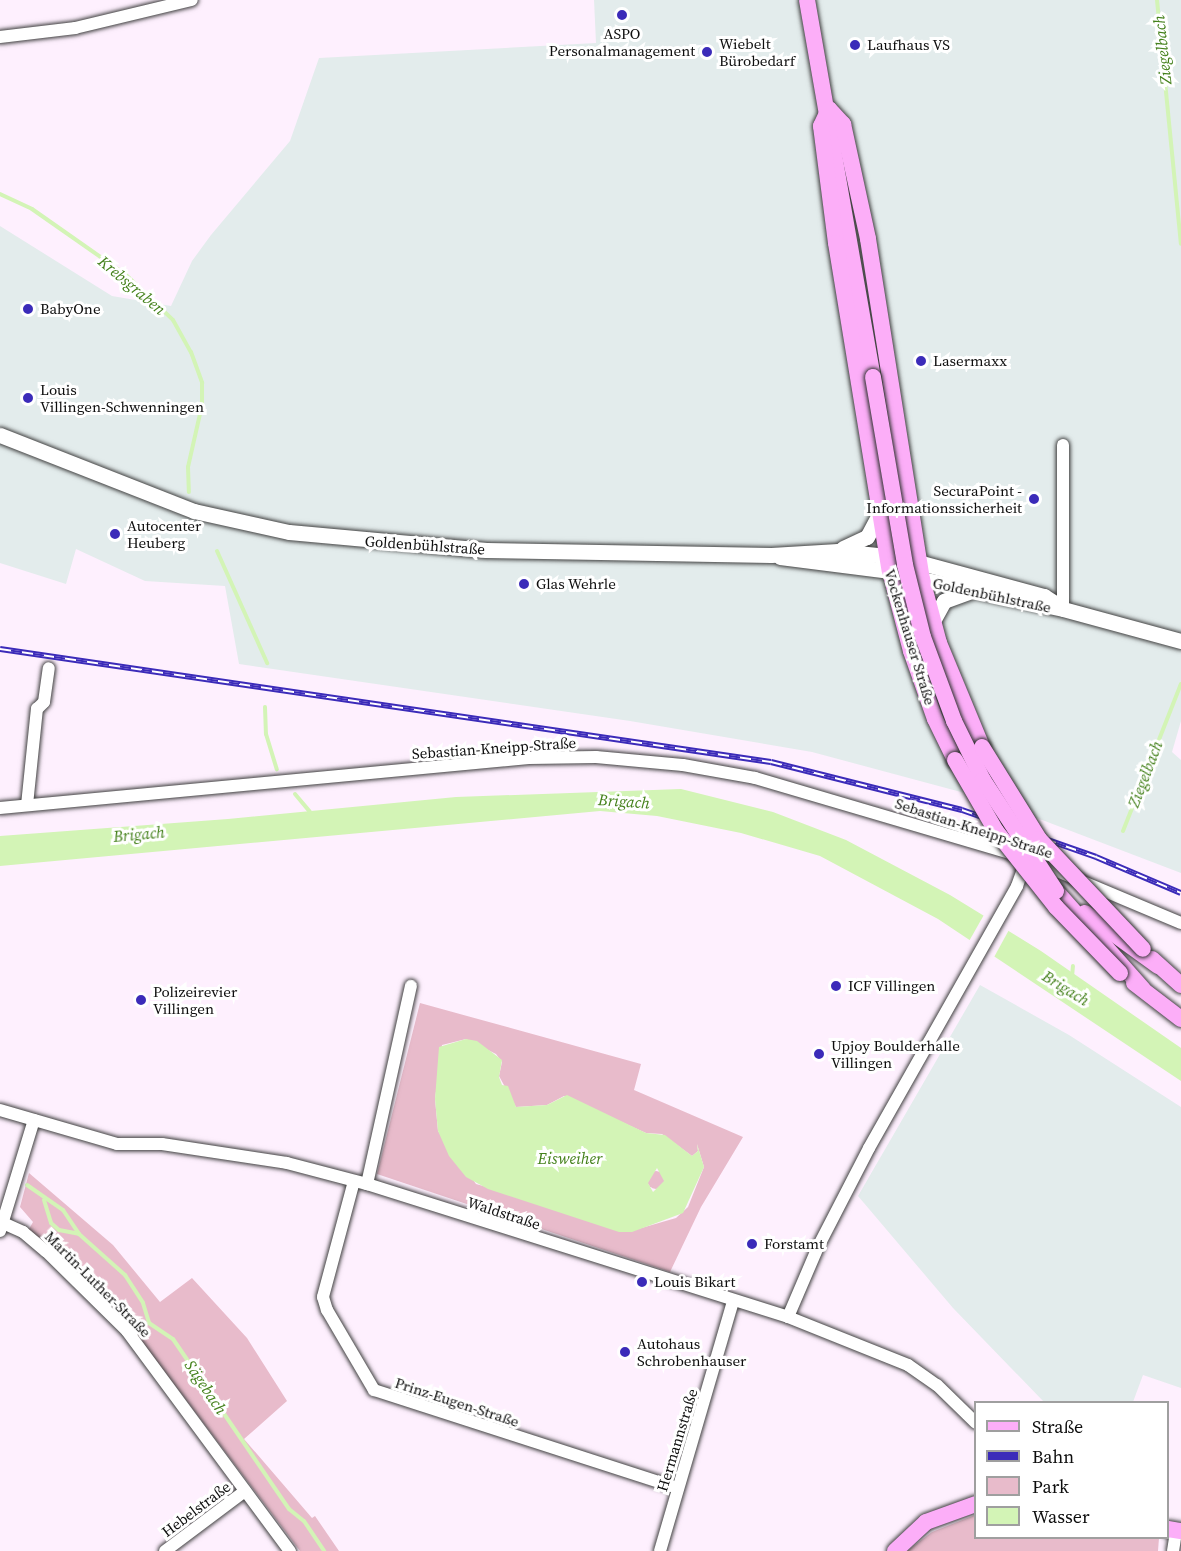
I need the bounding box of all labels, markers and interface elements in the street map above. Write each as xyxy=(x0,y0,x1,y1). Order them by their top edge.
marker: ASPO Personalmanagement xyxy=(615,8,629,22)
water label: Ziegelbach xyxy=(1149,14,1175,86)
place label: ASPO Personalmanagement xyxy=(549,24,695,59)
place label: Wiebelt Bürobedarf xyxy=(719,34,795,69)
place label: Laufhaus VS xyxy=(867,36,950,54)
marker: Laufhaus VS xyxy=(848,38,862,52)
marker: Wiebelt Bürobedarf xyxy=(700,45,714,59)
water label: Krebsgraben xyxy=(95,251,169,319)
place label: BabyOne xyxy=(40,300,101,318)
marker: BabyOne xyxy=(21,302,35,316)
place label: Lasermaxx xyxy=(933,352,1007,370)
marker: Lasermaxx xyxy=(914,354,928,368)
place label: Louis Villingen-Schwenningen xyxy=(40,380,204,415)
marker: Louis Villingen-Schwenningen xyxy=(21,391,35,405)
place label: SecuraPoint - Informationssicherheit xyxy=(866,481,1022,516)
marker: SecuraPoint - Informationssicherheit xyxy=(1027,492,1041,506)
place label: Autocenter Heuberg xyxy=(127,516,201,551)
marker: Autocenter Heuberg xyxy=(108,527,122,541)
street label: Goldenbühlstraße xyxy=(364,532,486,558)
street label: Vockenhauser Straße xyxy=(881,567,939,707)
street label: Goldenbühlstraße xyxy=(931,574,1053,616)
place label: Glas Wehrle xyxy=(536,575,616,593)
marker: Glas Wehrle xyxy=(517,577,531,591)
street label: Sebastian-Kneipp-Straße xyxy=(411,733,577,763)
water label: Ziegelbach xyxy=(1124,738,1166,810)
water label: Brigach xyxy=(598,790,650,812)
street label: Sebastian-Kneipp-Straße xyxy=(893,794,1055,862)
water label: Brigach xyxy=(112,822,166,846)
water label: Brigach xyxy=(1039,966,1093,1010)
place label: ICF Villingen xyxy=(848,977,936,995)
marker: ICF Villingen xyxy=(829,979,843,993)
place label: Polizeirevier Villingen xyxy=(153,982,237,1017)
marker: Polizeirevier Villingen xyxy=(134,993,148,1007)
place label: Upjoy Boulderhalle Villingen xyxy=(831,1036,960,1071)
marker: Upjoy Boulderhalle Villingen xyxy=(812,1047,826,1061)
water label: Eisweiher xyxy=(538,1148,602,1168)
street label: Waldstraße xyxy=(465,1193,543,1233)
street label: Martin-Luther-Straße xyxy=(41,1227,155,1341)
place label: Forstamt xyxy=(764,1235,824,1253)
marker: Forstamt xyxy=(745,1237,759,1251)
place label: Louis Bikart xyxy=(654,1273,735,1291)
marker: Louis Bikart xyxy=(635,1275,649,1289)
place label: Autohaus Schrobenhauser xyxy=(637,1334,746,1369)
marker: Autohaus Schrobenhauser xyxy=(618,1345,632,1359)
water label: Sägebach xyxy=(181,1356,231,1418)
street label: Prinz-Eugen-Straße xyxy=(393,1373,521,1431)
street label: Hermannstraße xyxy=(653,1386,701,1494)
legend xyxy=(974,1401,1169,1539)
text: Straße xyxy=(1032,1414,1083,1439)
text: Bahn xyxy=(1032,1444,1074,1469)
text: Park xyxy=(1032,1474,1069,1499)
street label: Hebelstraße xyxy=(158,1477,234,1541)
text: Wasser xyxy=(1032,1504,1090,1529)

